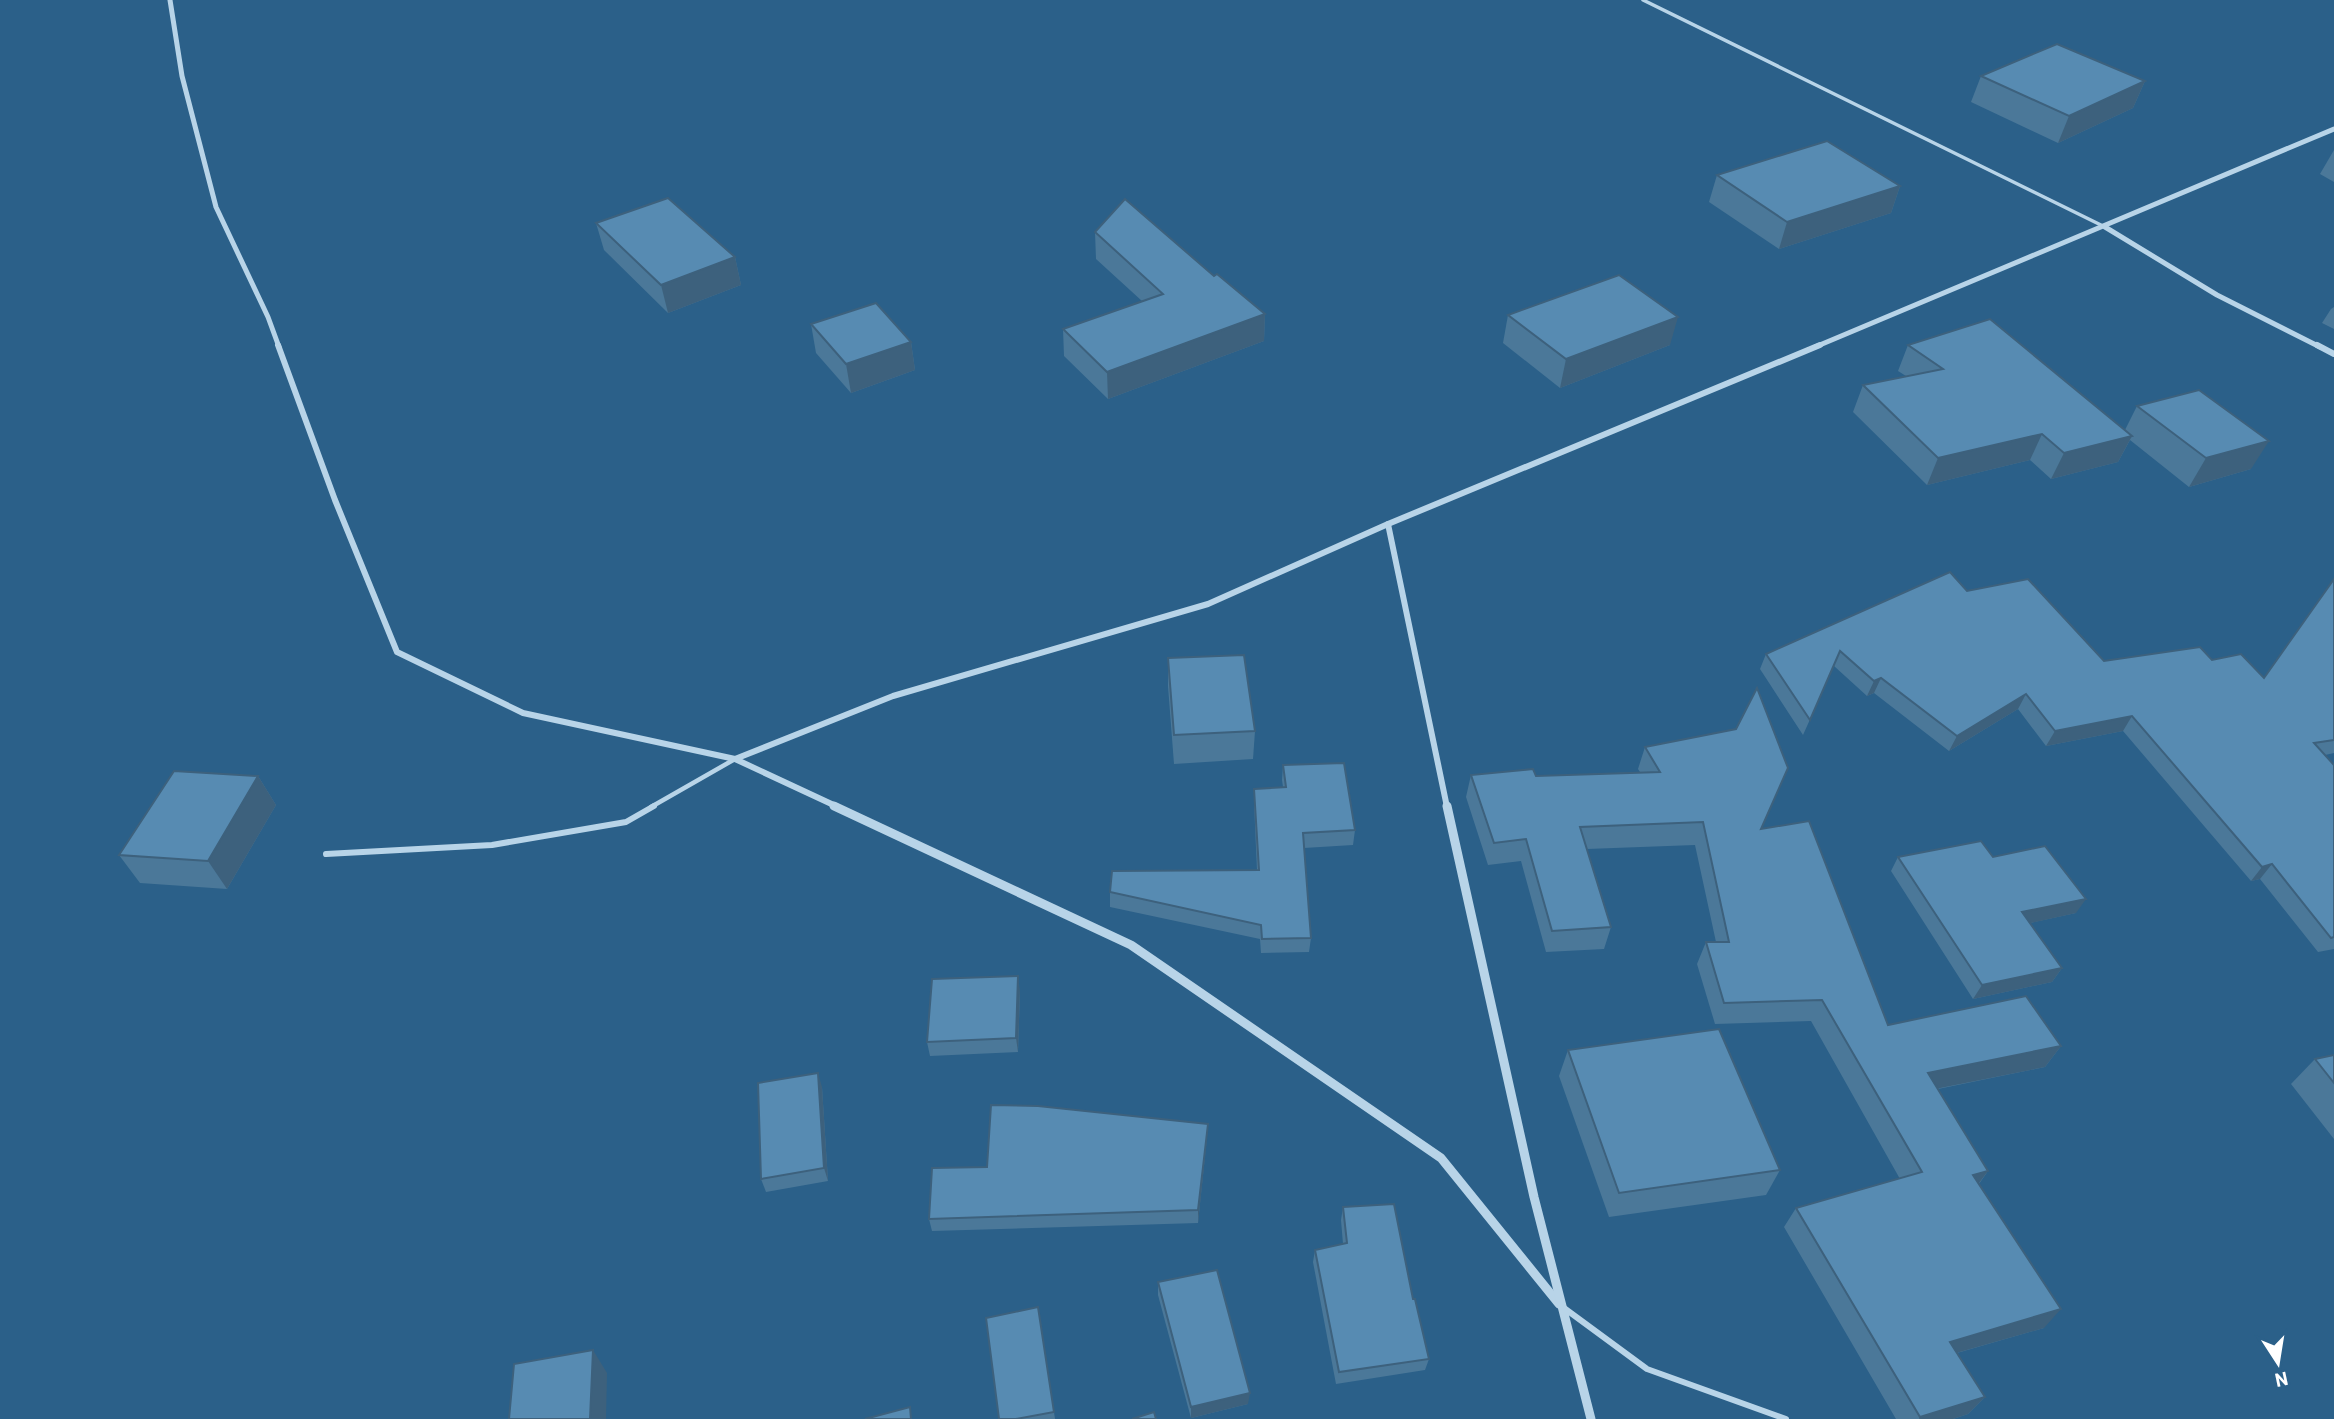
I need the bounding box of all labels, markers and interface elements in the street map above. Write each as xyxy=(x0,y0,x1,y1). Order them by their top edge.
north arrow xyxy=(2243,1328,2313,1398)
text: N xyxy=(2273,1368,2290,1393)

